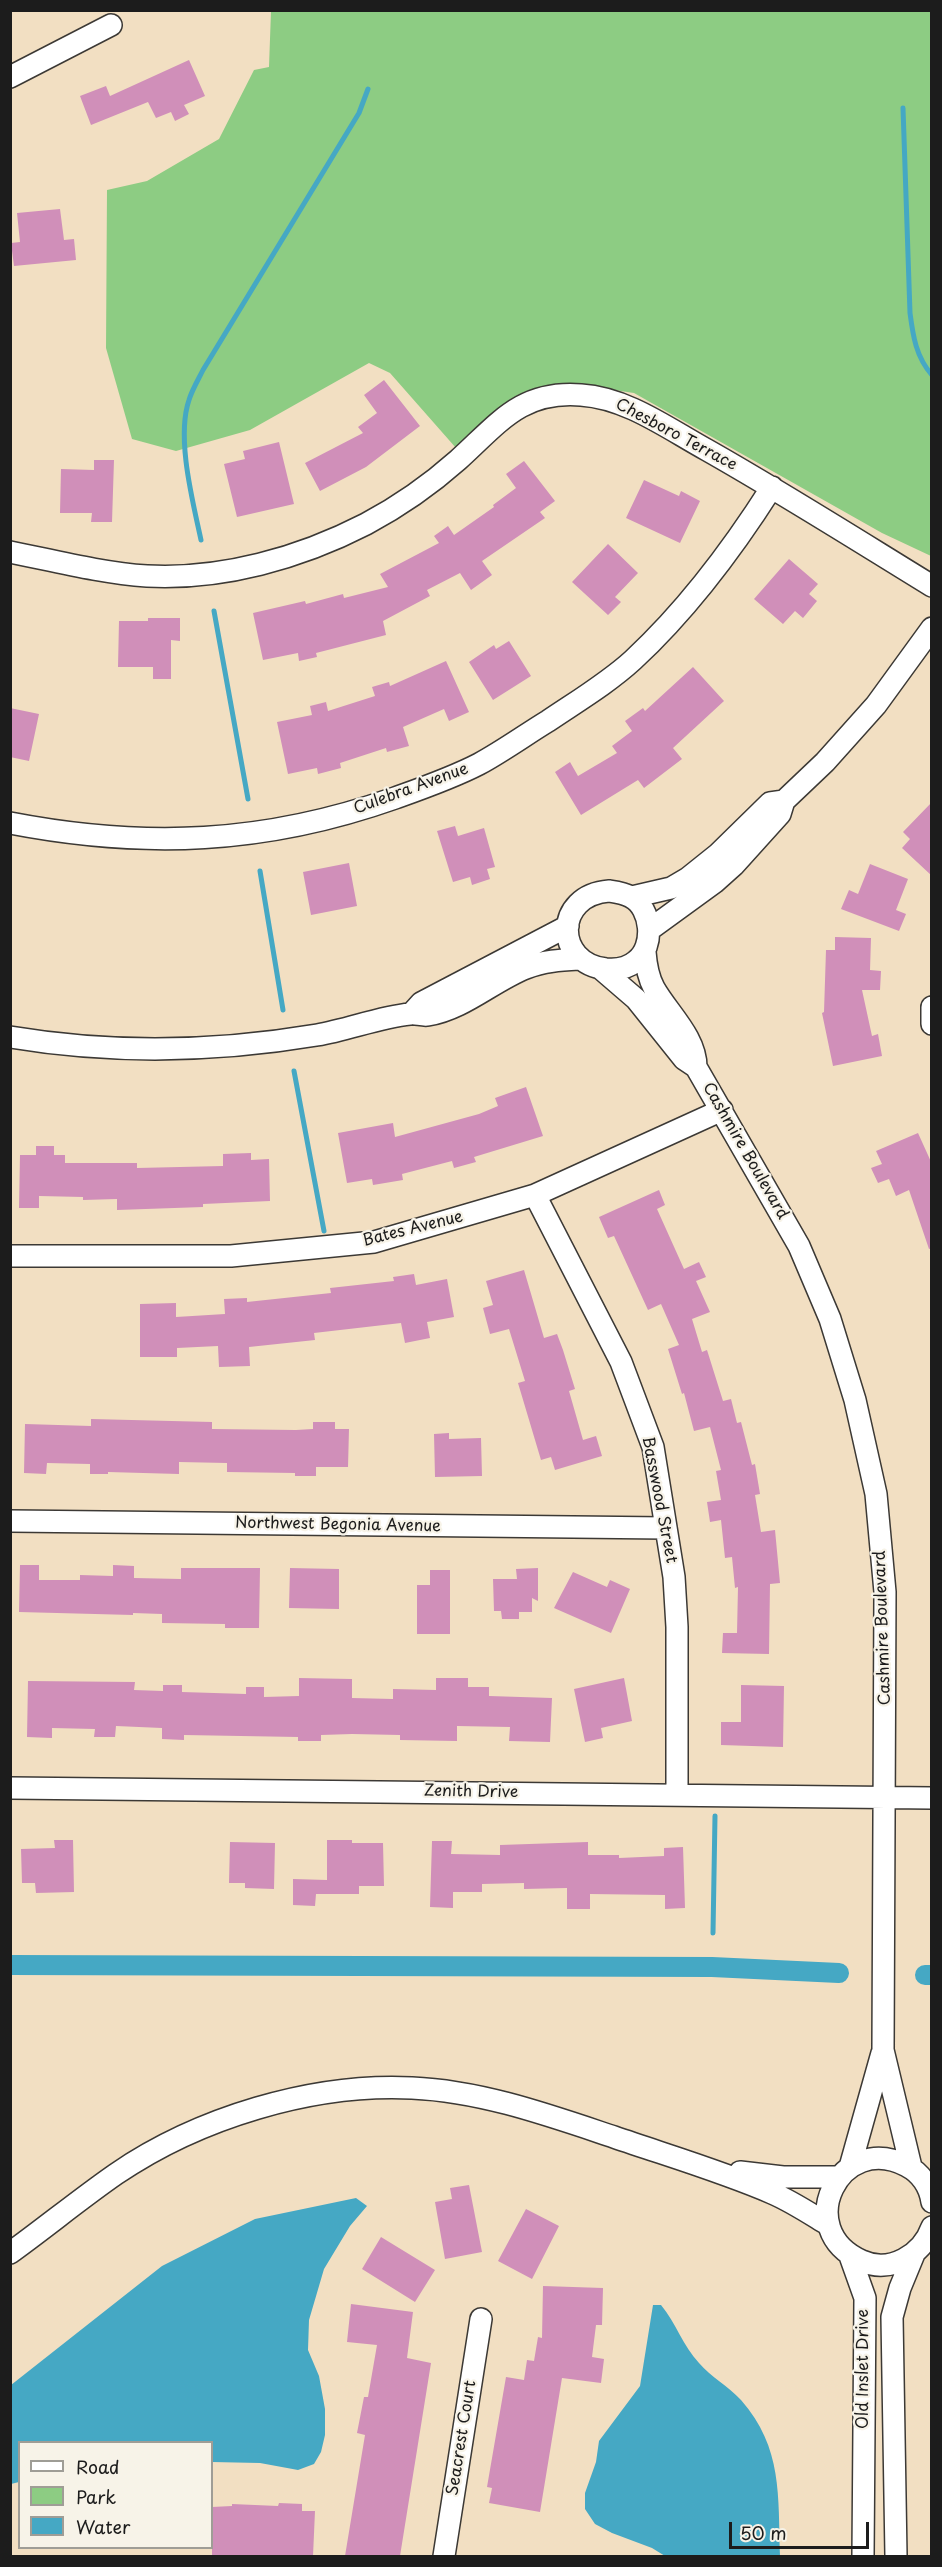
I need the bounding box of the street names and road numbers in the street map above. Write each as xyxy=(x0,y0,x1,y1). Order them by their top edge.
street label: Chesboro Terrace xyxy=(612,395,740,475)
street label: Culebra Avenue xyxy=(351,759,471,819)
street label: Cashmire Boulevard xyxy=(698,1079,792,1223)
street label: Bates Avenue xyxy=(361,1207,465,1251)
street label: Basswood Street xyxy=(637,1435,681,1565)
street label: Northwest Begonia Avenue xyxy=(235,1514,441,1536)
street label: Cashmire Boulevard xyxy=(871,1550,895,1706)
street label: Zenith Drive xyxy=(424,1782,518,1802)
street label: Old Inslet Drive xyxy=(854,2309,874,2429)
street label: Seacrest Court xyxy=(443,2379,481,2497)

